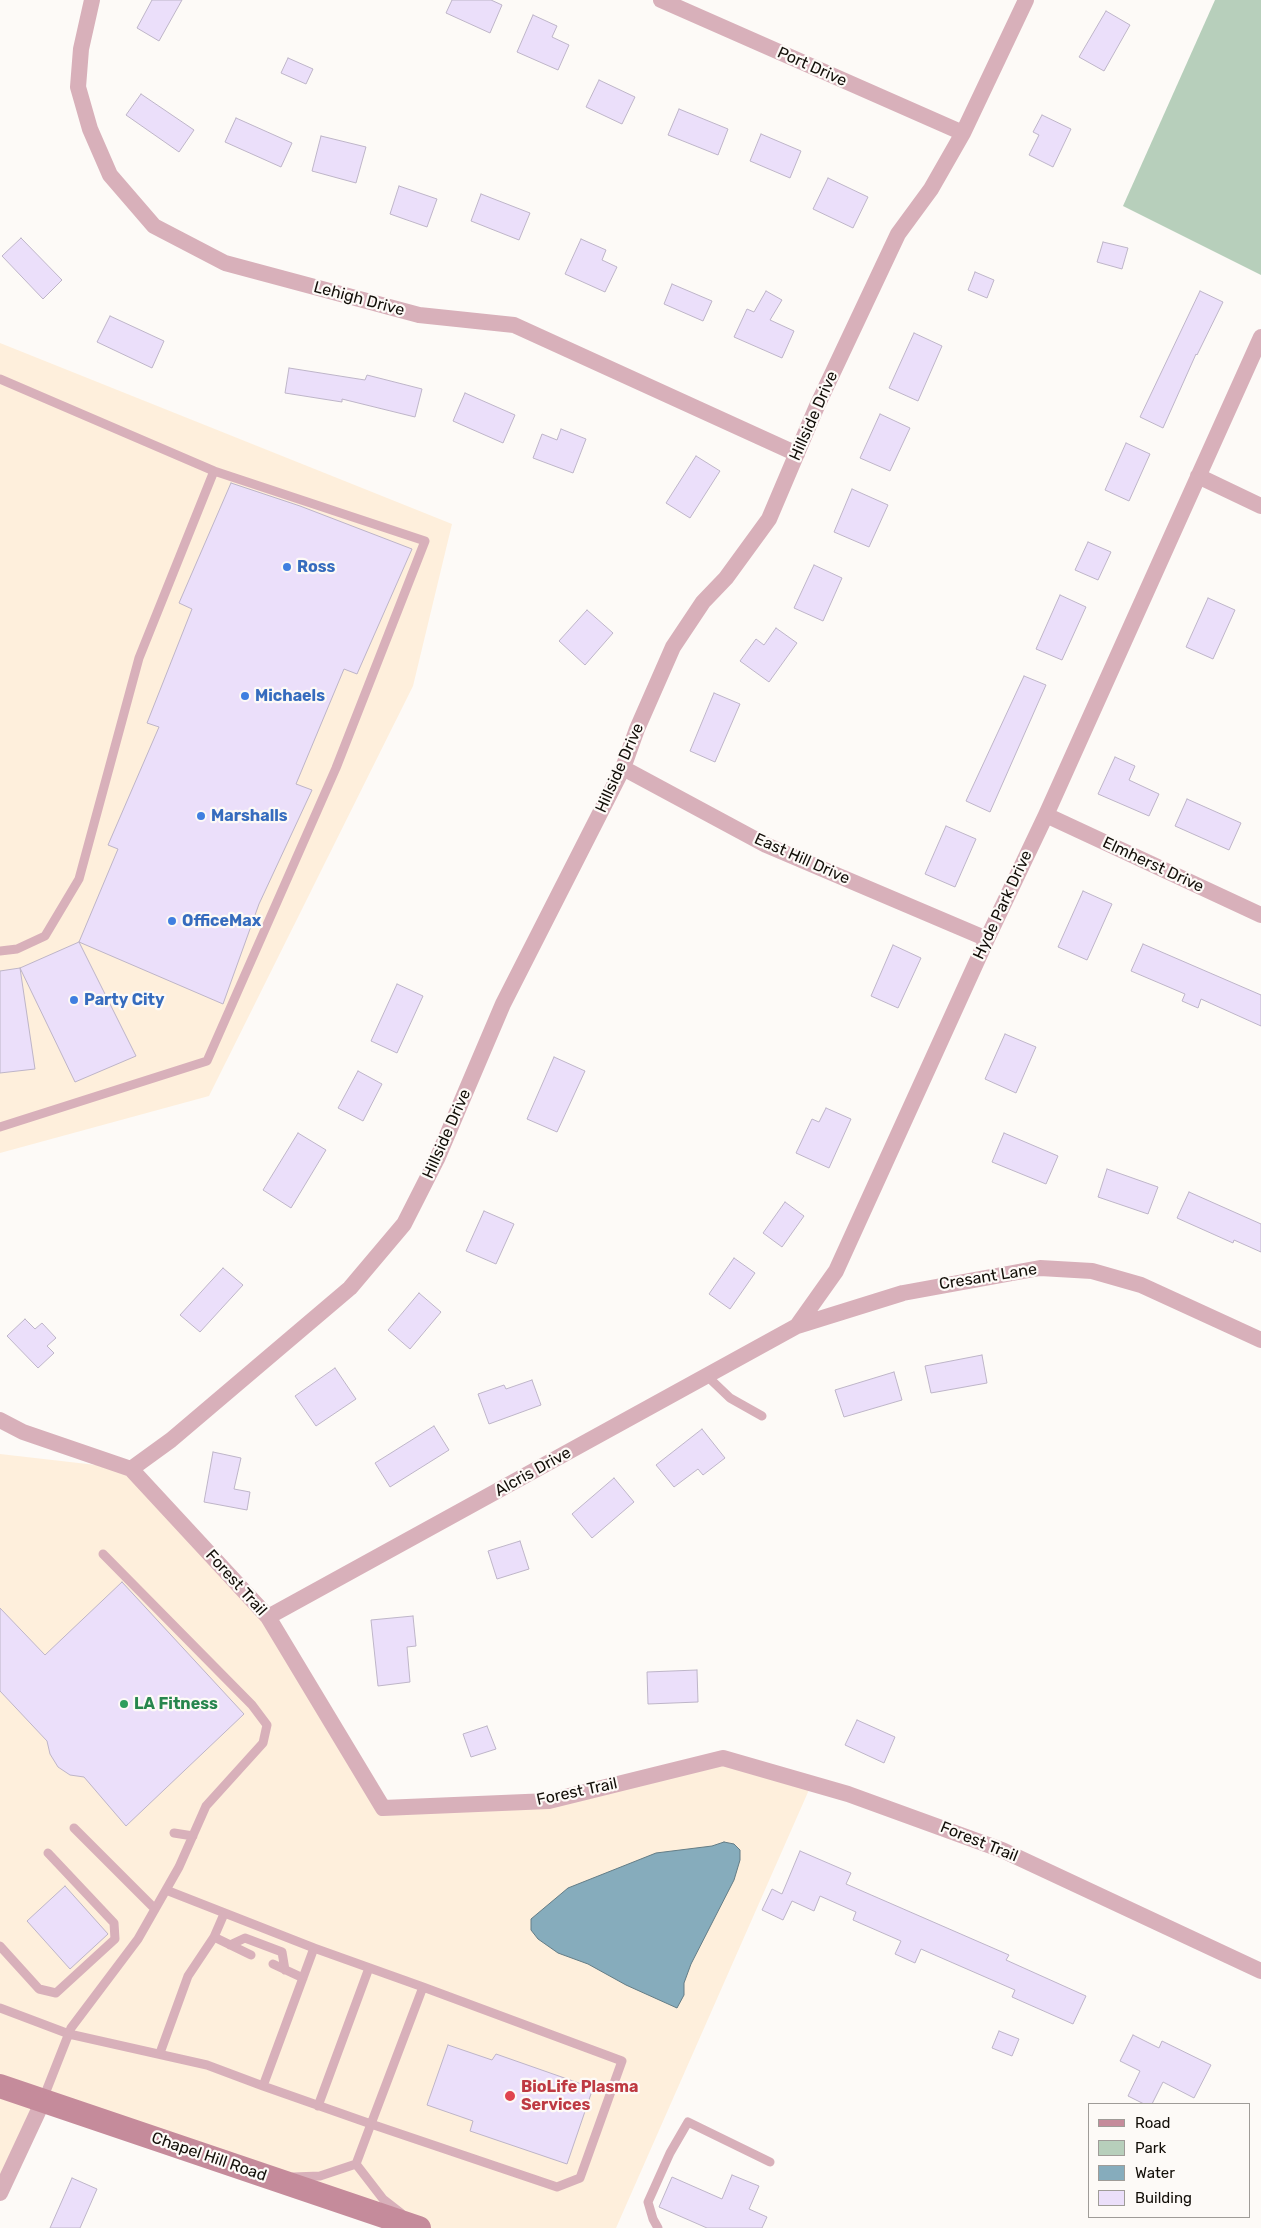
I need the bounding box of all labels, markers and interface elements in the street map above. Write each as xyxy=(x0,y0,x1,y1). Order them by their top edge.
street label: Port Drive xyxy=(774,43,850,91)
street label: Lehigh Drive xyxy=(312,278,406,320)
street label: Hillside Drive xyxy=(786,368,842,464)
place label: Ross xyxy=(297,557,335,577)
marker: Ross xyxy=(281,561,293,573)
place label: Michaels xyxy=(255,686,325,706)
marker: Michaels xyxy=(239,690,251,702)
street label: Hillside Drive xyxy=(592,720,648,816)
place label: Marshalls xyxy=(211,806,288,826)
marker: Marshalls xyxy=(195,810,207,822)
street label: East Hill Drive xyxy=(751,829,853,889)
street label: Elmherst Drive xyxy=(1099,833,1207,897)
street label: Hyde Park Drive xyxy=(969,847,1037,963)
place label: OfficeMax xyxy=(182,911,261,931)
marker: OfficeMax xyxy=(166,915,178,927)
place label: Party City xyxy=(84,990,165,1010)
marker: Party City xyxy=(68,994,80,1006)
street label: Hillside Drive xyxy=(419,1086,475,1182)
street label: Cresant Lane xyxy=(938,1260,1038,1294)
street label: Alcris Drive xyxy=(492,1443,574,1501)
street label: Forest Trail xyxy=(201,1546,271,1620)
place label: LA Fitness xyxy=(134,1694,218,1714)
marker: LA Fitness xyxy=(118,1698,130,1710)
street label: Forest Trail xyxy=(535,1774,619,1810)
street label: Forest Trail xyxy=(937,1818,1021,1866)
place label: BioLife Plasma Services xyxy=(521,2077,638,2115)
marker: BioLife Plasma Services xyxy=(503,2089,517,2103)
legend xyxy=(1088,2103,1251,2218)
text: Road xyxy=(1135,2114,1171,2132)
street label: Chapel Hill Road xyxy=(149,2128,269,2186)
text: Park xyxy=(1135,2139,1166,2157)
text: Water xyxy=(1135,2164,1175,2182)
text: Building xyxy=(1135,2189,1192,2207)

